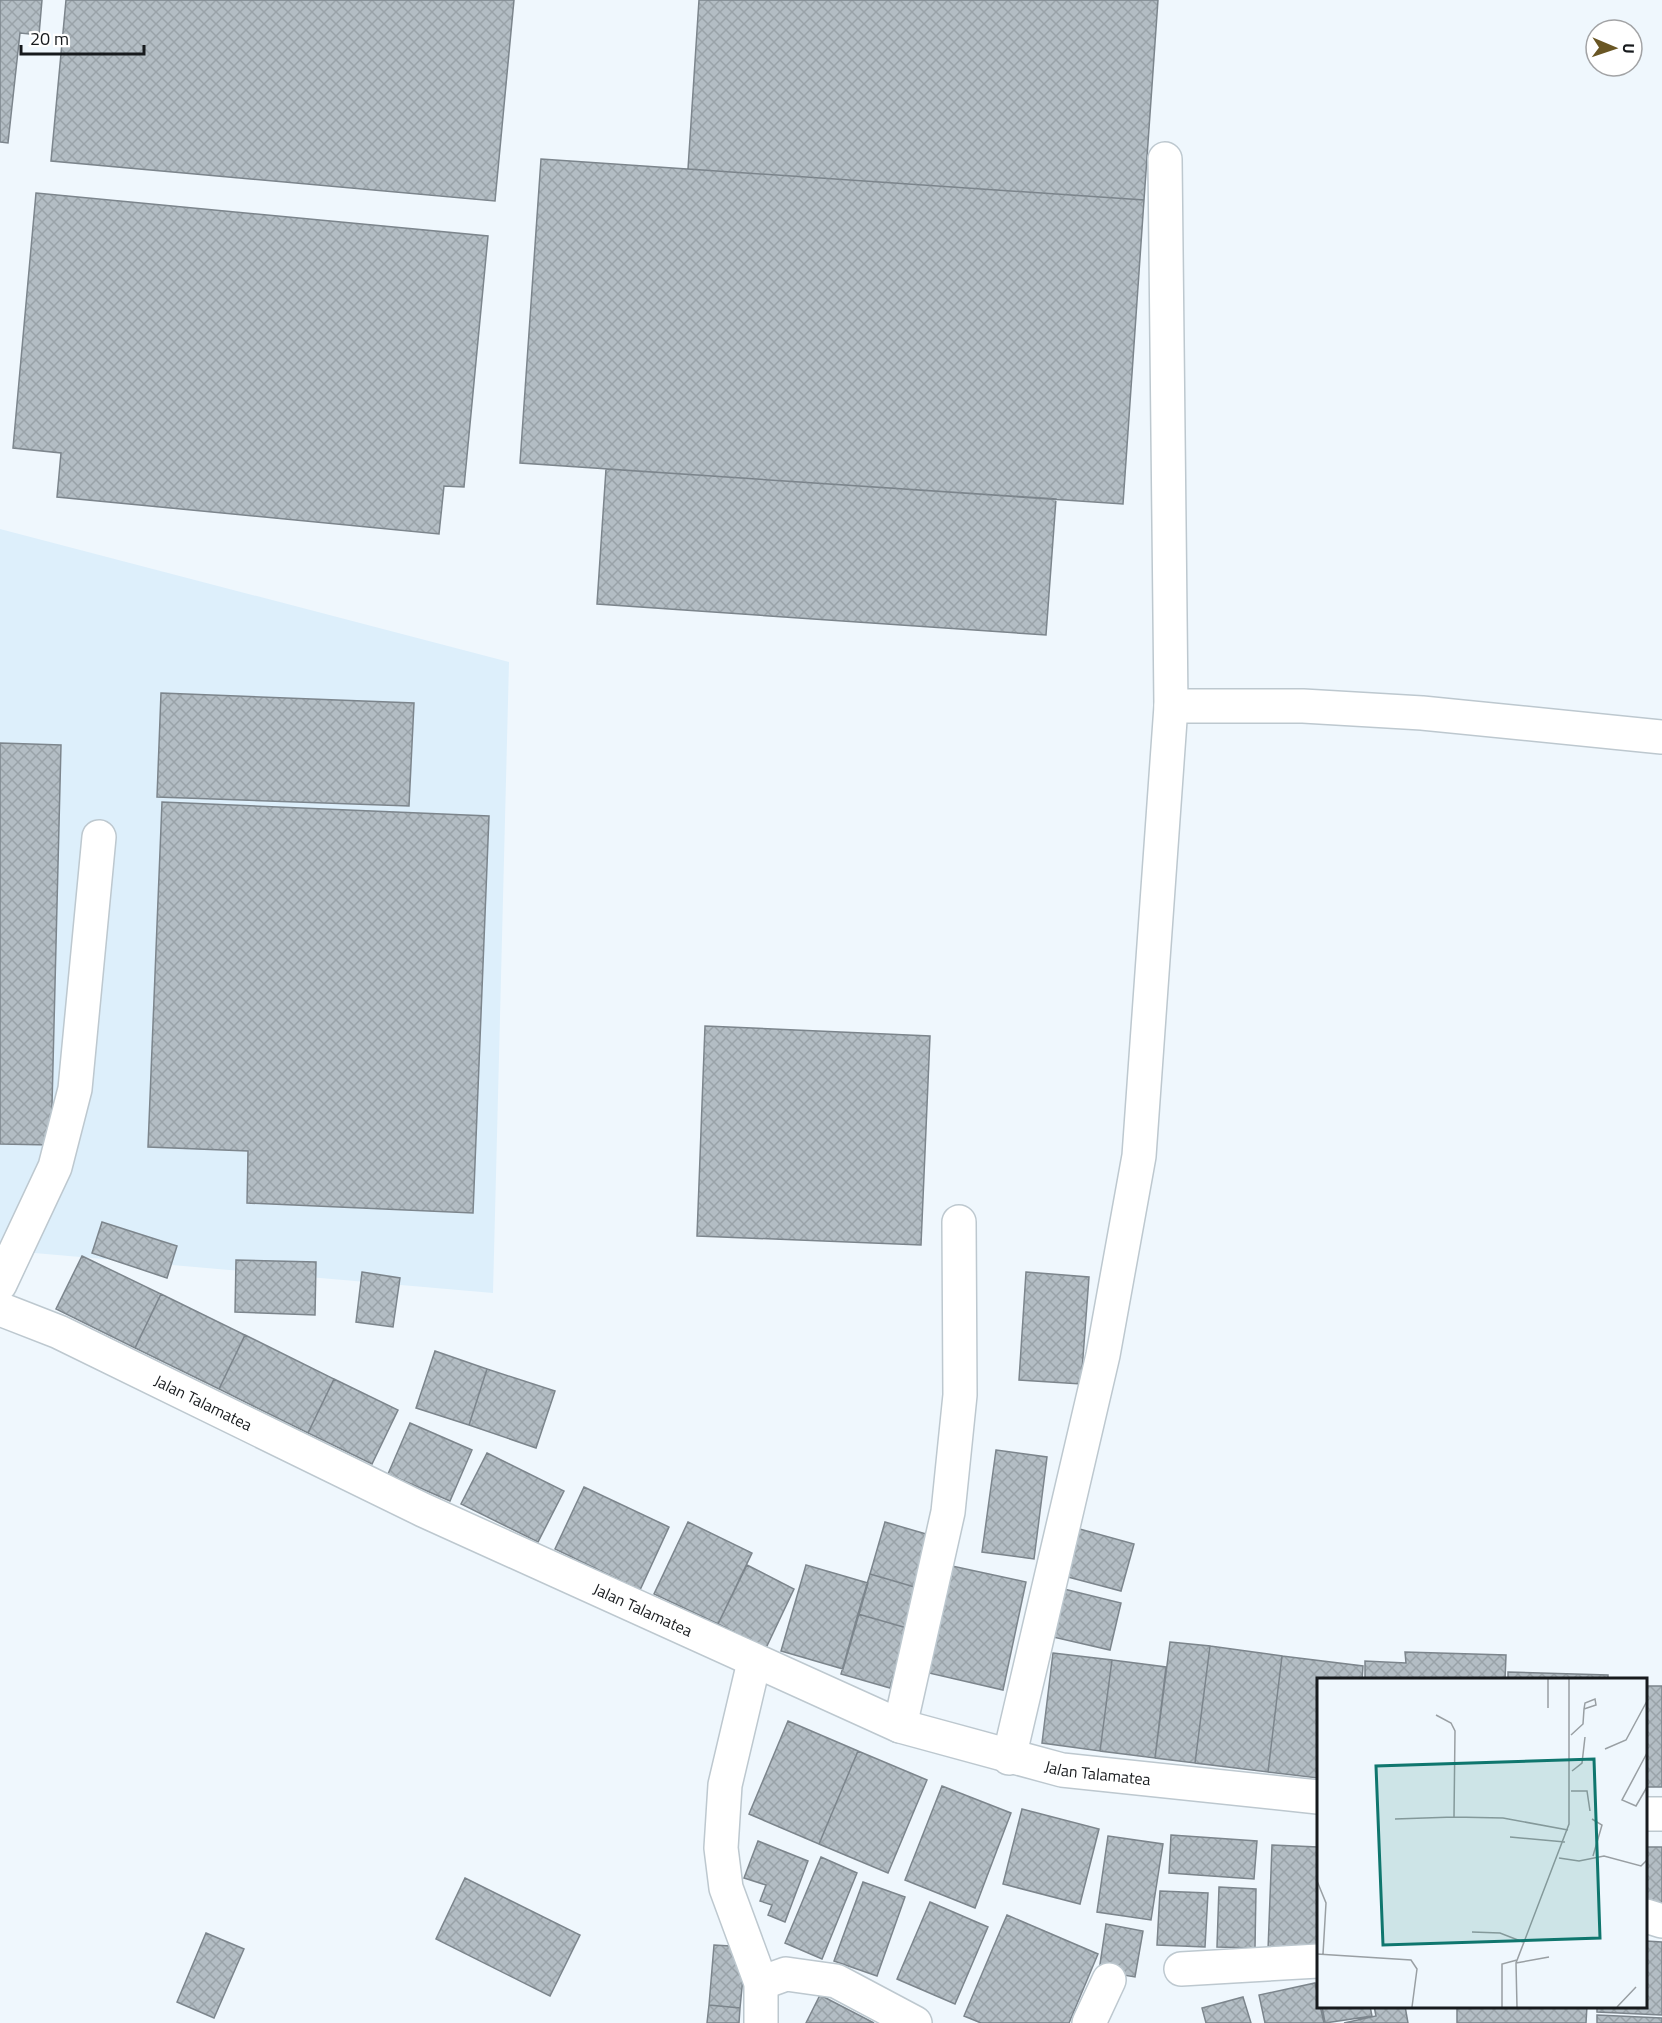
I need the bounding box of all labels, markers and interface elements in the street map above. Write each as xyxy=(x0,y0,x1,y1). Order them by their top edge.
scale bar xyxy=(21,18,144,56)
north arrow xyxy=(1584,18,1644,78)
text: 20 m xyxy=(30,25,69,52)
text: U xyxy=(1617,43,1641,54)
street label: Jalan Talamatea xyxy=(150,1368,256,1437)
street label: Jalan Talamatea xyxy=(590,1577,696,1643)
inset map xyxy=(1317,1678,1647,2008)
street label: Jalan Talamatea xyxy=(1042,1754,1152,1791)

